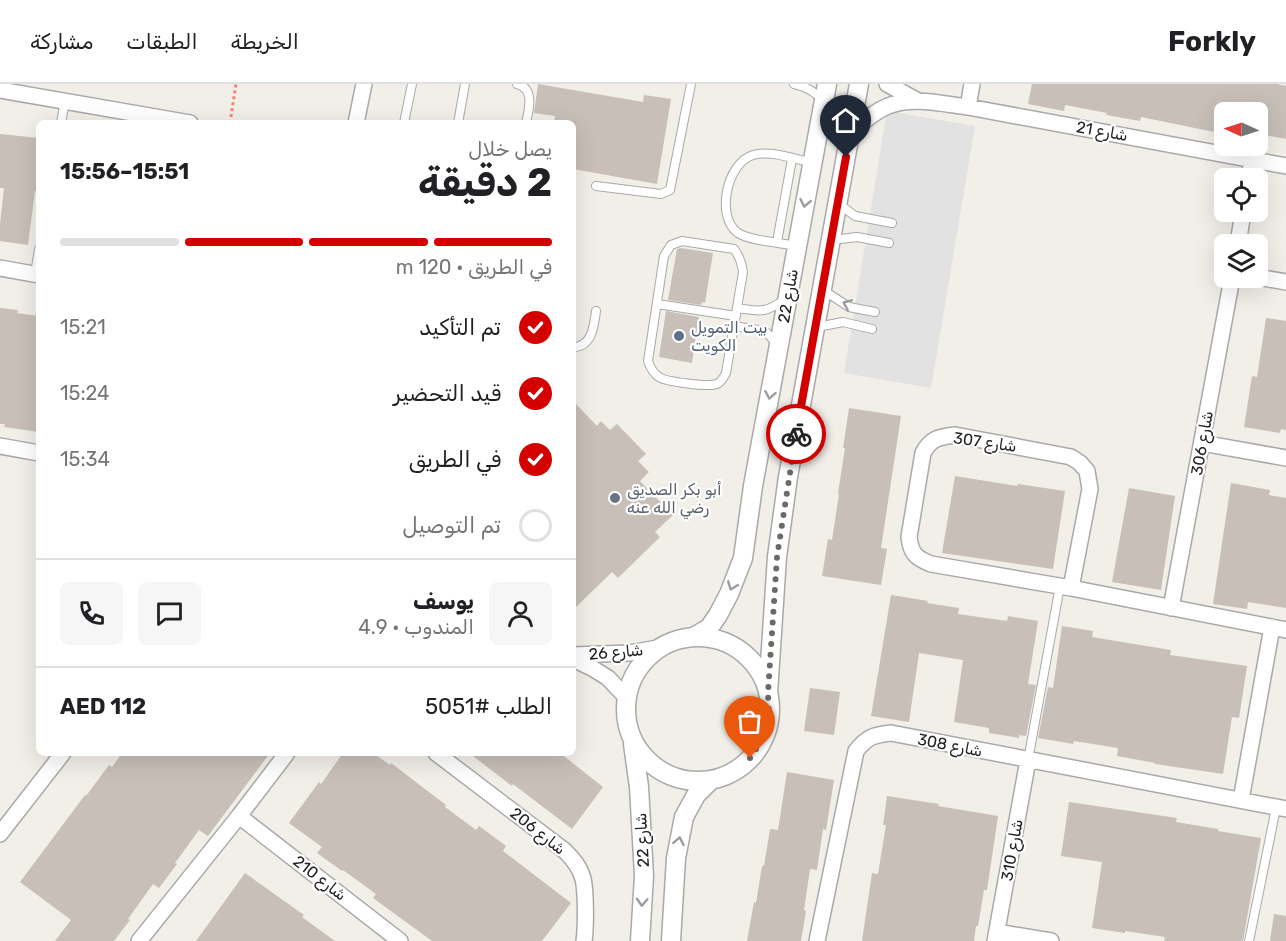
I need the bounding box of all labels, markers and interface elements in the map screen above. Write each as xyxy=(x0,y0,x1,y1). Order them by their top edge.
text: Forkly xyxy=(1168,25,1256,58)
text: مشاركة xyxy=(30,29,93,54)
text: الطبقات xyxy=(126,29,198,54)
text: الخريطة xyxy=(231,29,299,54)
pin xyxy=(820,95,871,157)
north arrow xyxy=(1214,102,1268,156)
map controls xyxy=(1214,102,1268,288)
icon: home xyxy=(829,104,862,137)
street label: شارع 21 xyxy=(1074,117,1129,147)
text: يصل خلال xyxy=(468,137,552,161)
text: 15:51–15:56 xyxy=(60,158,189,185)
text: 2 دقيقة xyxy=(418,160,552,206)
button: locate xyxy=(1214,168,1268,222)
one-way arrow xyxy=(799,198,812,208)
button: layers xyxy=(1214,234,1268,288)
text: في الطريق · 120 m xyxy=(396,255,552,279)
street label: شارع 22 xyxy=(774,267,804,325)
one-way arrow xyxy=(843,299,854,311)
icon: check xyxy=(519,311,552,344)
text: تم التأكيد xyxy=(419,314,501,341)
text: 15:21 xyxy=(60,315,106,339)
place label: بيت التمويل الكويت xyxy=(691,318,768,356)
marker: بيت التمويل الكويت xyxy=(672,329,686,343)
icon: check xyxy=(519,377,552,410)
text: قيد التحضير xyxy=(393,380,501,407)
text: 15:24 xyxy=(60,381,110,405)
one-way arrow xyxy=(764,390,777,400)
courier xyxy=(766,404,826,464)
street label: شارع 306 xyxy=(1187,409,1219,477)
icon: bike xyxy=(780,418,813,451)
street label: شارع 307 xyxy=(952,428,1018,458)
icon: check xyxy=(519,443,552,476)
text: في الطريق xyxy=(409,446,501,473)
text: 15:34 xyxy=(60,447,110,471)
place label: أبو بكر الصديق رضي الله عنه xyxy=(627,480,722,520)
marker: أبو بكر الصديق رضي الله عنه xyxy=(608,491,622,505)
text: تم التوصيل xyxy=(402,512,501,539)
one-way arrow xyxy=(727,580,739,591)
button: phone xyxy=(60,582,123,645)
button: chat xyxy=(138,582,201,645)
button: person xyxy=(489,582,552,645)
text: يوسف xyxy=(413,588,474,615)
text: المندوب · 4.9 xyxy=(358,615,474,639)
street label: شارع 26 xyxy=(588,640,644,666)
text: AED 112 xyxy=(60,693,146,720)
text: الطلب #5051 xyxy=(425,693,552,720)
pin xyxy=(724,696,775,758)
icon: bag xyxy=(733,705,766,738)
street label: شارع 308 xyxy=(916,729,984,763)
street label: شارع 206 xyxy=(505,804,569,860)
street label: شارع 22 xyxy=(631,812,655,868)
street label: شارع 310 xyxy=(997,818,1029,883)
one-way arrow xyxy=(672,836,685,846)
street label: شارع 210 xyxy=(288,851,350,906)
one-way arrow xyxy=(636,898,649,907)

